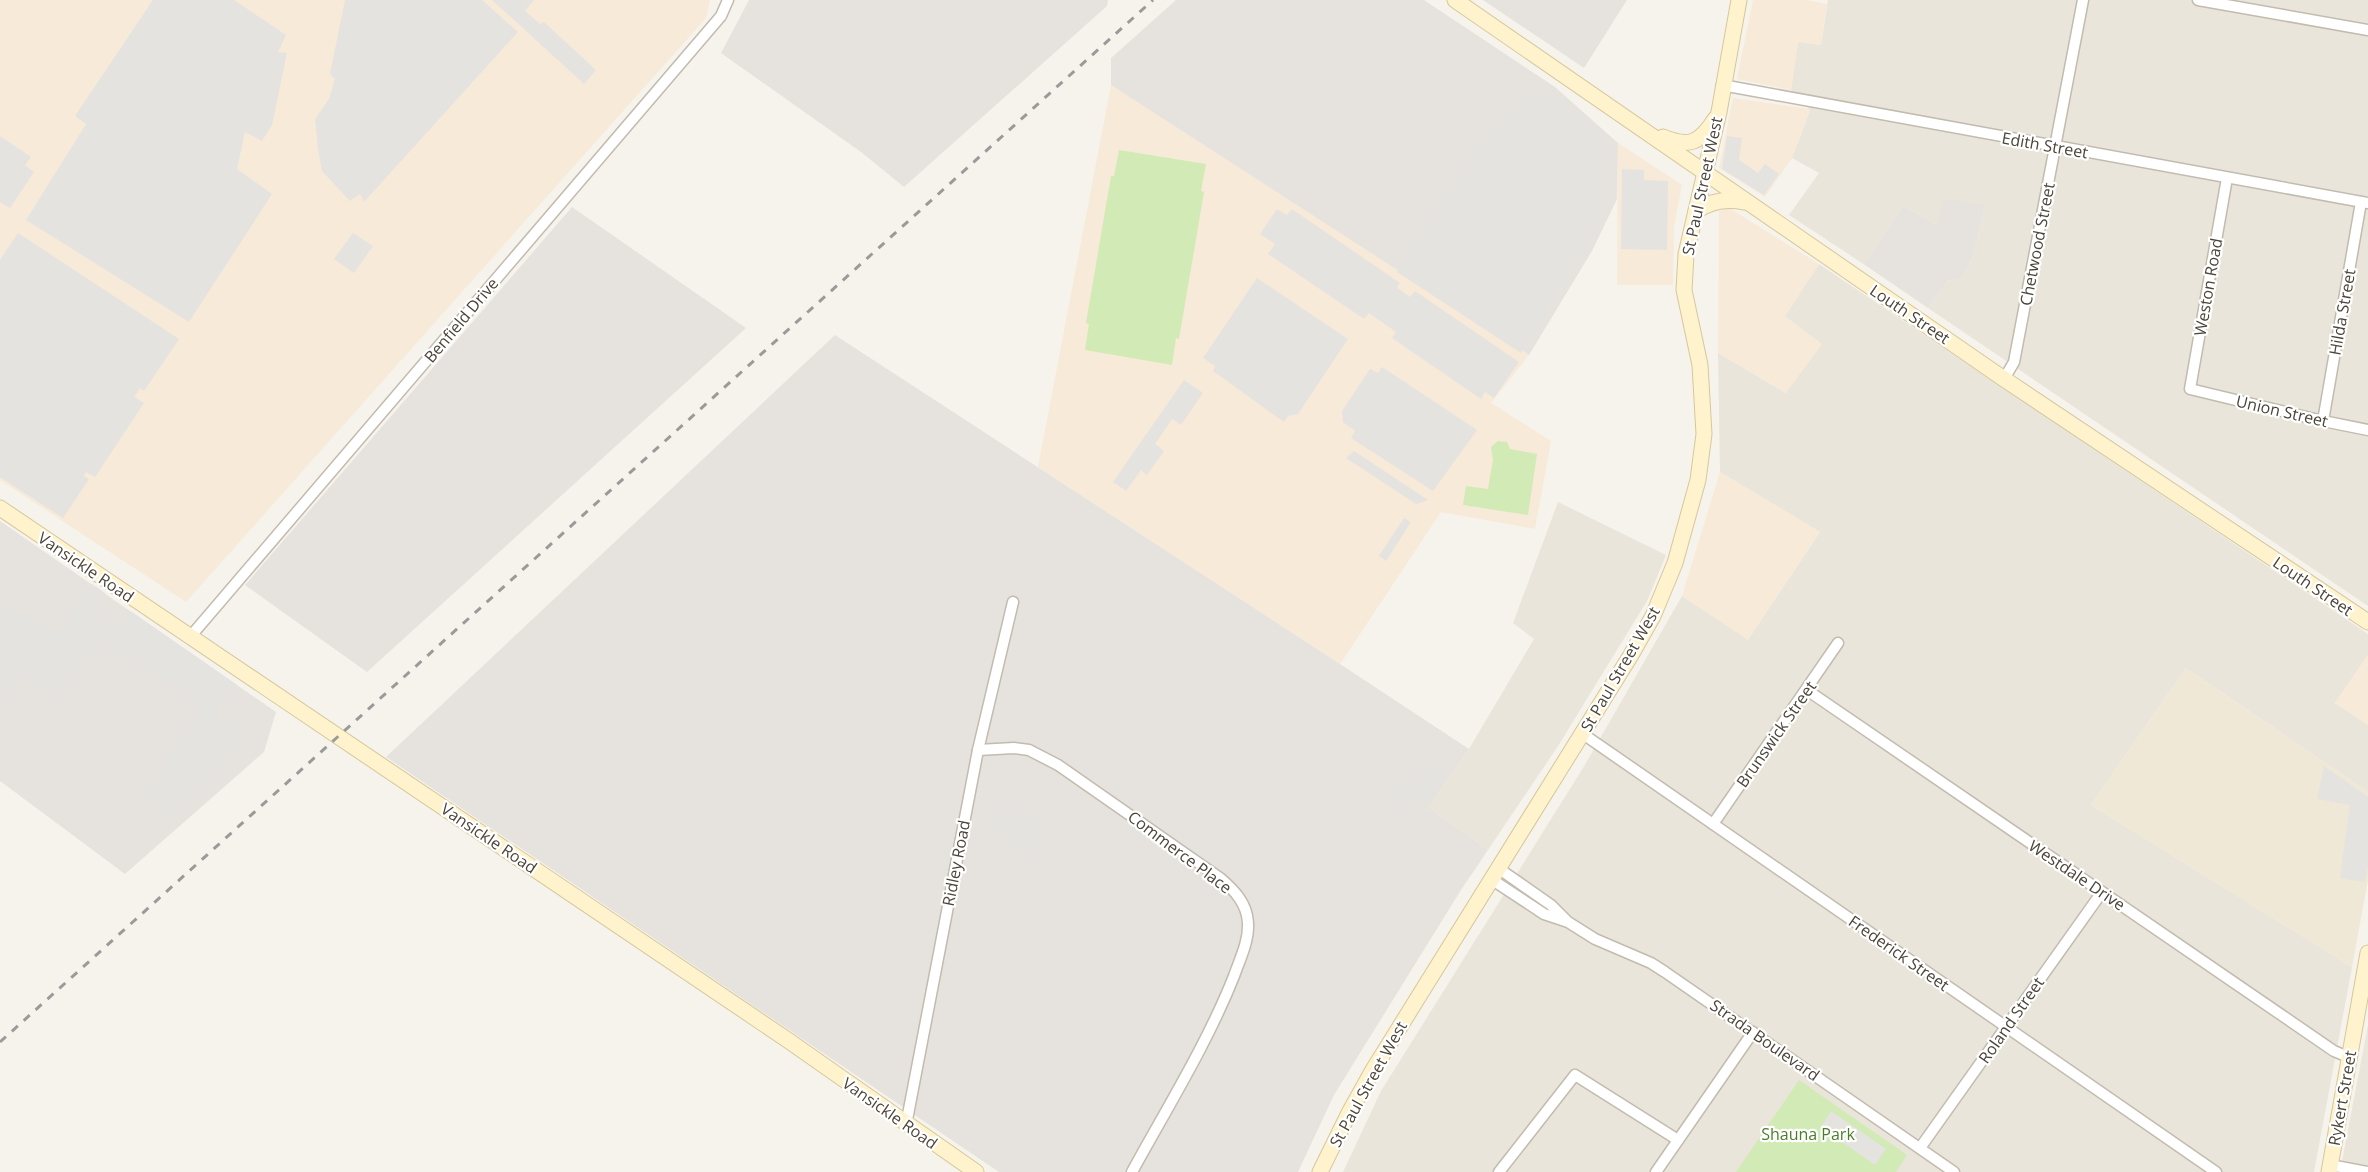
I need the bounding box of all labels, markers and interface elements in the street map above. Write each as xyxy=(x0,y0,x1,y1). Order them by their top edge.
street label: St Paul Street West xyxy=(1677,114,1727,257)
street label: Edith Street xyxy=(2000,127,2090,163)
street label: Chetwood Street xyxy=(2014,180,2060,307)
street label: Weston Road xyxy=(2189,236,2227,338)
street label: Hilda Street xyxy=(2324,267,2360,357)
street label: Benfield Drive xyxy=(419,273,503,367)
street label: Louth Street xyxy=(1866,279,1955,349)
street label: Union Street xyxy=(2234,390,2330,432)
street label: Vansickle Road xyxy=(34,527,138,607)
street label: Louth Street xyxy=(2269,551,2358,621)
street label: St Paul Street West xyxy=(1575,602,1665,736)
street label: Brunswick Street xyxy=(1731,676,1821,792)
street label: Vansickle Road xyxy=(437,798,541,878)
street label: Commerce Place xyxy=(1124,806,1236,898)
street label: Ridley Road xyxy=(937,818,975,908)
street label: Westdale Drive xyxy=(2024,835,2130,915)
street label: Frederick Street xyxy=(1844,910,1954,996)
street label: Roland Street xyxy=(1973,972,2049,1068)
street label: Strada Boulevard xyxy=(1706,994,1824,1086)
street label: St Paul Street West xyxy=(1324,1017,1412,1151)
street label: Rykert Street xyxy=(2323,1048,2361,1147)
street label: Vansickle Road xyxy=(838,1072,942,1154)
park label: Shauna Park xyxy=(1761,1123,1855,1145)

